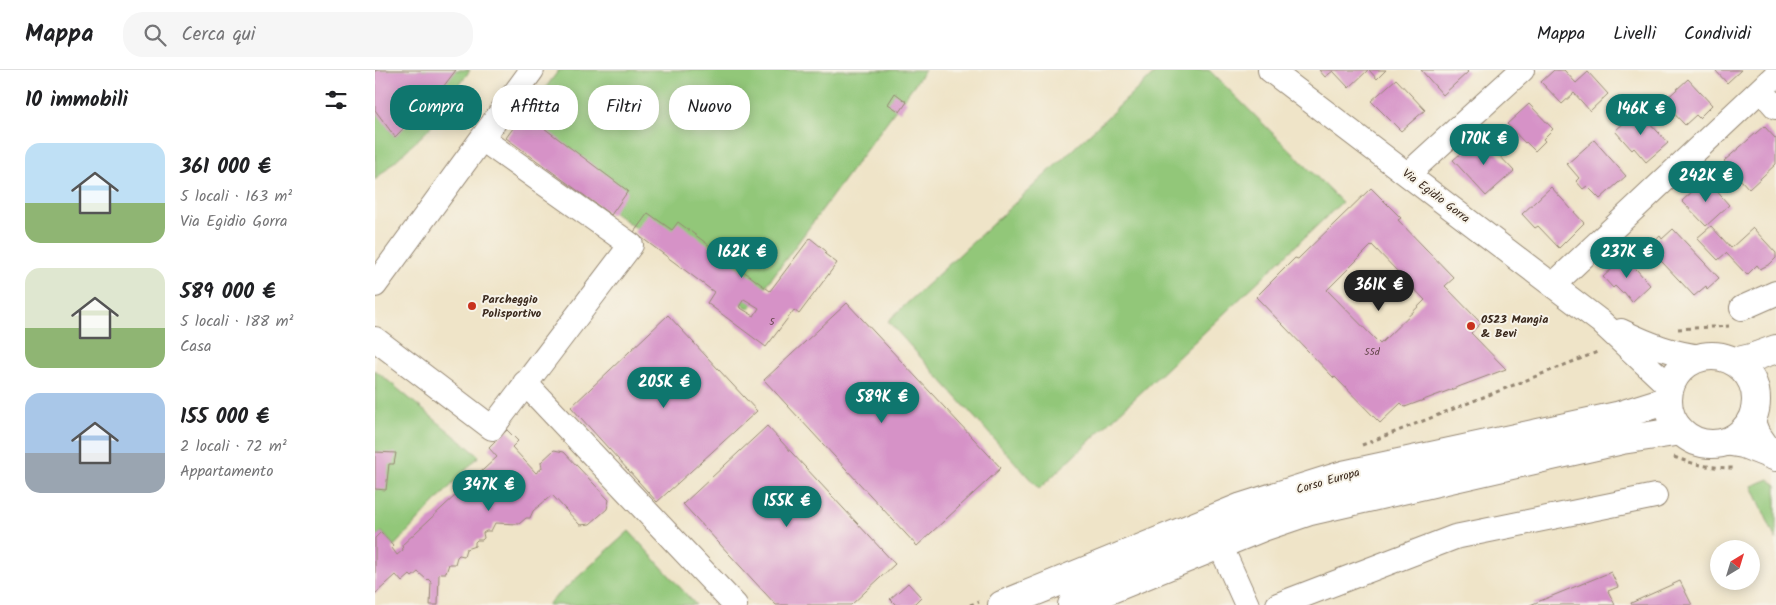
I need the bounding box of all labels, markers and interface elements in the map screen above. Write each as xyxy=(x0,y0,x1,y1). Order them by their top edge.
search box xyxy=(123,12,473,57)
text: Mappa xyxy=(25,15,93,54)
text: Cerca qui xyxy=(181,20,255,50)
text: Mappa xyxy=(1537,20,1585,49)
text: Livelli xyxy=(1613,20,1656,49)
text: Condividi xyxy=(1684,20,1751,49)
icon: search xyxy=(141,21,169,49)
text: 10 immobili xyxy=(25,84,128,117)
chip: Compra xyxy=(390,85,482,130)
chip: Affitta xyxy=(492,85,578,130)
chip: Filtri xyxy=(588,85,659,130)
chip: Nuovo xyxy=(669,85,750,130)
icon: filters xyxy=(322,86,350,114)
pin: 146K € xyxy=(1600,93,1682,136)
text: 146K € xyxy=(1617,97,1665,122)
pin: 170K € xyxy=(1443,124,1525,166)
text: 170K € xyxy=(1461,127,1507,152)
text: 361 000 € xyxy=(180,151,271,184)
pin: 242K € xyxy=(1665,160,1747,203)
icon: home xyxy=(65,163,125,223)
street label: Via Egidio Gorra xyxy=(1398,164,1474,228)
text: 242K € xyxy=(1679,164,1733,189)
text: 5 locali · 163 m² xyxy=(180,184,292,209)
text: Via Egidio Gorra xyxy=(180,209,288,234)
pin: 162K € xyxy=(701,236,783,279)
pin: 237K € xyxy=(1586,236,1668,279)
text: 162K € xyxy=(718,240,766,265)
text: 237K € xyxy=(1601,240,1653,265)
pin: 361K € xyxy=(1338,270,1420,312)
text: 361K € xyxy=(1355,273,1403,298)
text: 589 000 € xyxy=(180,276,275,309)
icon: home xyxy=(65,288,125,348)
place label: Parcheggio Polisportivo xyxy=(482,290,542,323)
marker: Parcheggio Polisportivo xyxy=(466,300,478,312)
text: 5 locali · 188 m² xyxy=(180,309,294,334)
place label: 0523 Mangia & Bevi xyxy=(1481,310,1548,343)
house number: 5 xyxy=(769,314,775,330)
marker: 0523 Mangia & Bevi xyxy=(1465,320,1477,332)
text: Casa xyxy=(180,334,211,359)
house number: 55d xyxy=(1364,344,1381,360)
pin: 205K € xyxy=(623,366,705,409)
text: 205K € xyxy=(638,370,690,395)
pin: 589K € xyxy=(841,382,923,424)
text: 589K € xyxy=(856,385,908,410)
text: 155 000 € xyxy=(180,401,269,434)
icon: home xyxy=(65,413,125,473)
text: 2 locali · 72 m² xyxy=(180,434,287,459)
text: Appartamento xyxy=(180,459,273,484)
street label: Corso Europa xyxy=(1294,463,1362,499)
pin: 347K € xyxy=(448,470,530,512)
text: 347K € xyxy=(464,473,514,498)
pin: 155K € xyxy=(746,486,828,528)
text: 155K € xyxy=(764,489,810,514)
north arrow xyxy=(1710,540,1760,590)
map controls xyxy=(1710,540,1760,590)

